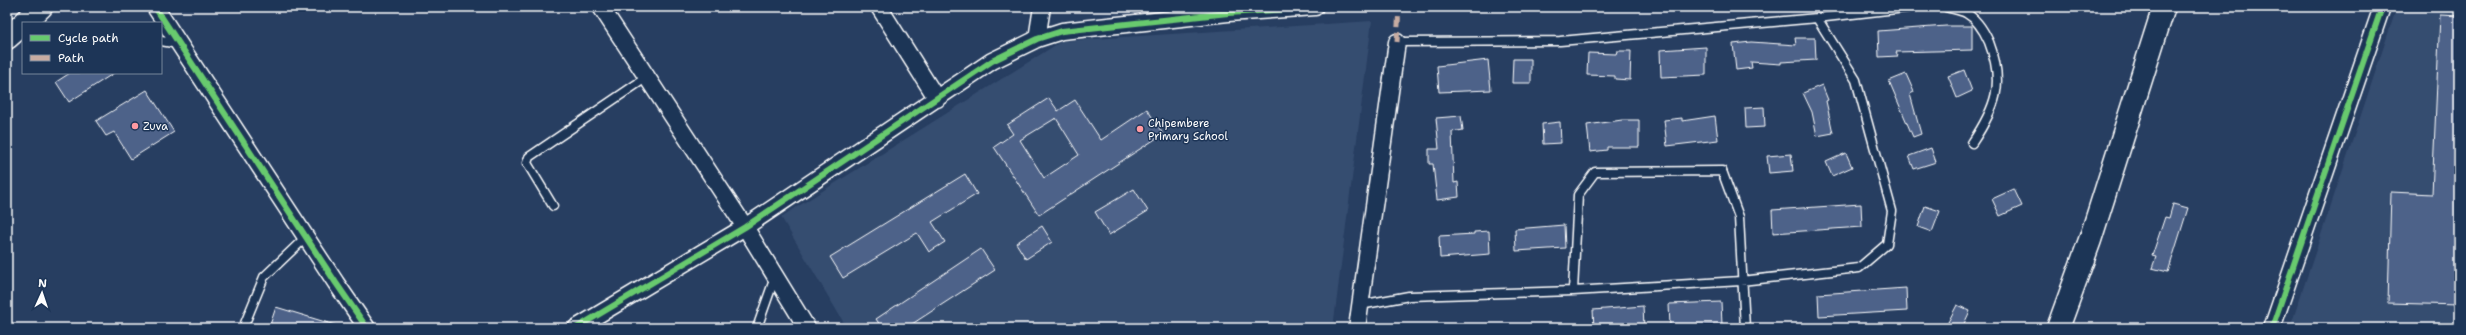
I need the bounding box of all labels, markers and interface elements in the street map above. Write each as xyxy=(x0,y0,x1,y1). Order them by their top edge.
legend xyxy=(22,22,162,74)
text: Cycle path xyxy=(58,30,119,46)
text: Path xyxy=(58,50,84,66)
place label: Chipembere Primary School xyxy=(1148,116,1228,144)
place label: Zuva xyxy=(143,119,168,134)
marker: Zuva xyxy=(130,121,140,131)
marker: Chipembere Primary School xyxy=(1135,124,1145,134)
north arrow xyxy=(22,273,62,313)
text: N xyxy=(38,276,48,291)

